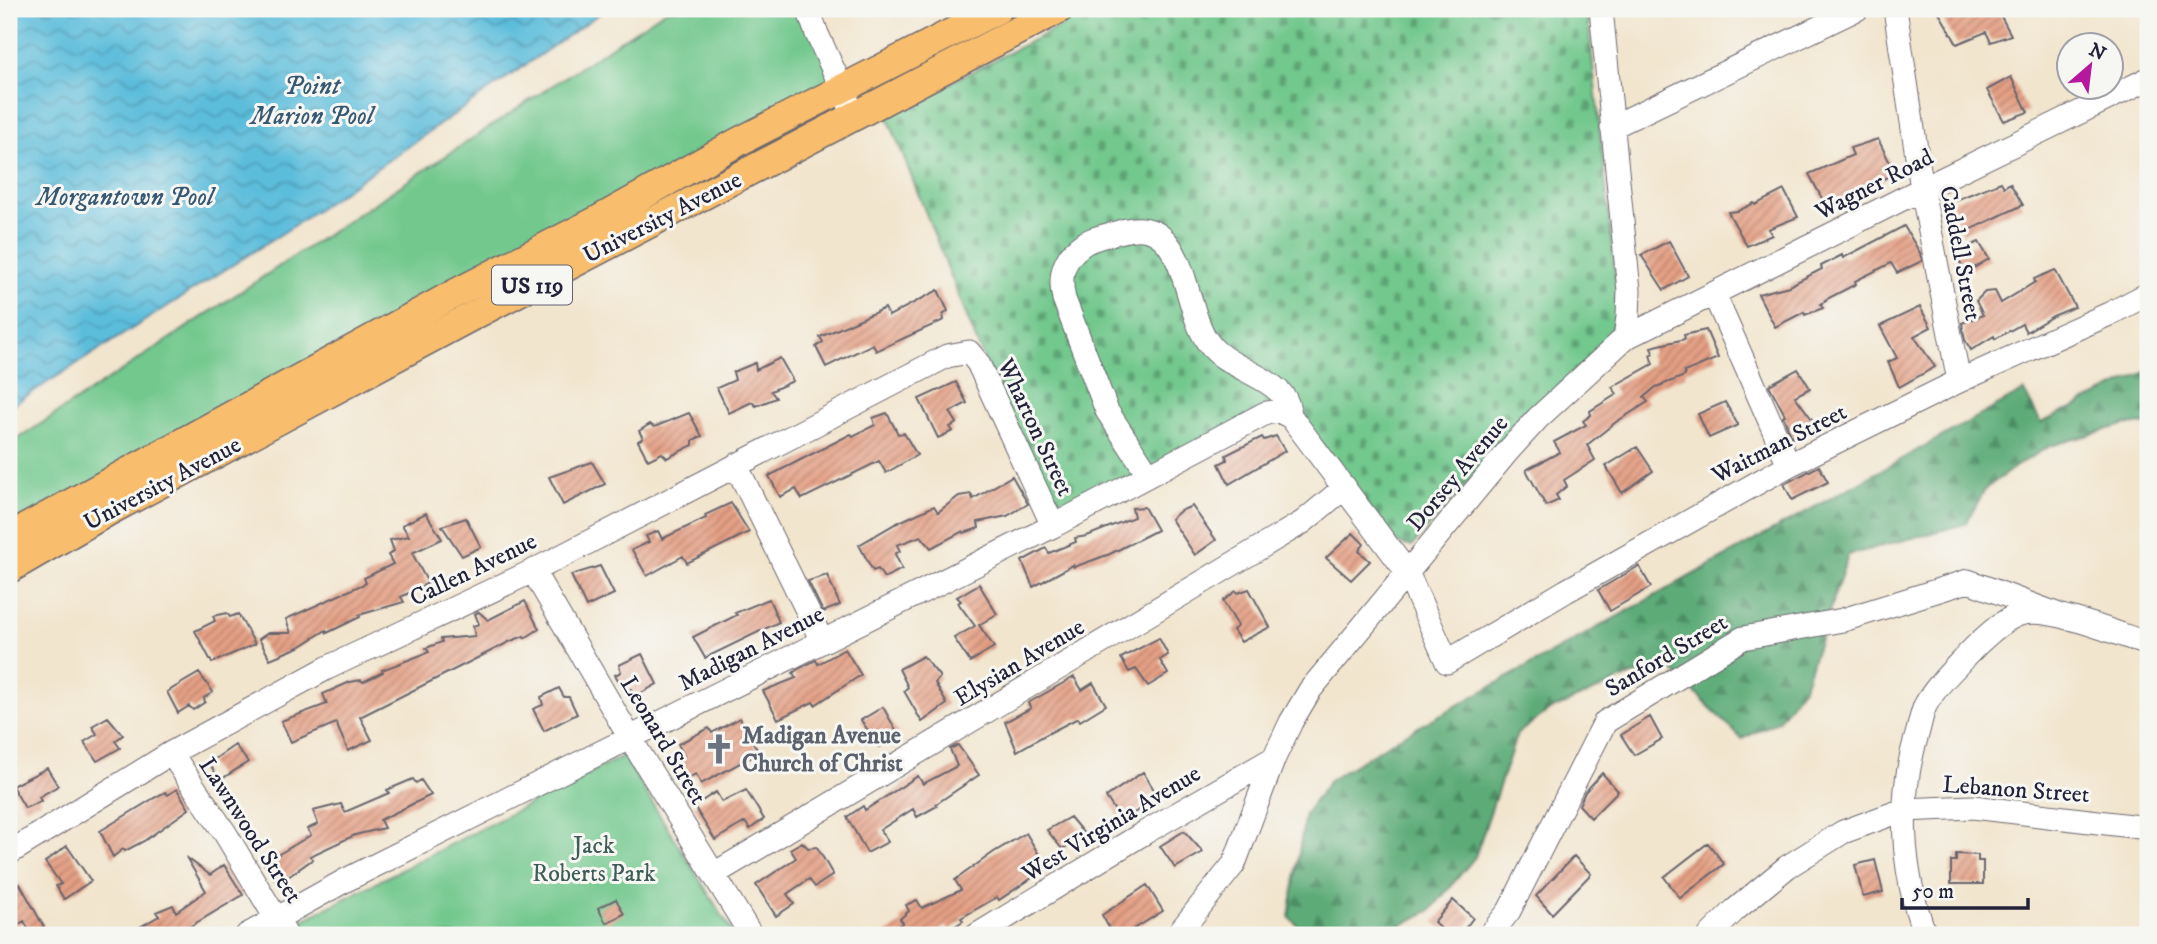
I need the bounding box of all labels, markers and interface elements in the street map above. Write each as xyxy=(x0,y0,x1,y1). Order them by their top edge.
north arrow xyxy=(2056,32,2126,102)
text: N xyxy=(2085,38,2110,66)
water label: Point Marion Pool xyxy=(248,70,377,133)
street label: Wagner Road xyxy=(1809,142,1939,228)
street label: University Avenue xyxy=(578,165,747,271)
water label: Morgantown Pool xyxy=(34,181,217,214)
street label: Caddell Street xyxy=(1932,183,1988,323)
road number: US 119 xyxy=(492,266,572,304)
street label: Wharton Street xyxy=(990,353,1080,501)
street label: Waitman Street xyxy=(1706,397,1852,491)
street label: Dorsey Avenue xyxy=(1401,410,1515,538)
street label: University Avenue xyxy=(79,430,246,538)
street label: Callen Avenue xyxy=(405,526,542,613)
street label: Madigan Avenue xyxy=(674,599,829,698)
street label: Sanford Street xyxy=(1600,608,1733,704)
street label: Elysian Avenue xyxy=(949,612,1090,713)
street label: Leonard Street xyxy=(613,671,713,810)
place label: Madigan Avenue Church of Christ xyxy=(742,721,903,779)
church icon: Madigan Avenue Church of Christ xyxy=(702,732,736,766)
street label: Lawnwood Street xyxy=(192,752,309,909)
street label: West Virginia Avenue xyxy=(1016,759,1206,889)
street label: Lebanon Street xyxy=(1941,770,2091,810)
park label: Jack Roberts Park xyxy=(532,831,656,889)
scale bar xyxy=(1902,867,2028,911)
text: 50 m xyxy=(1912,879,1954,905)

